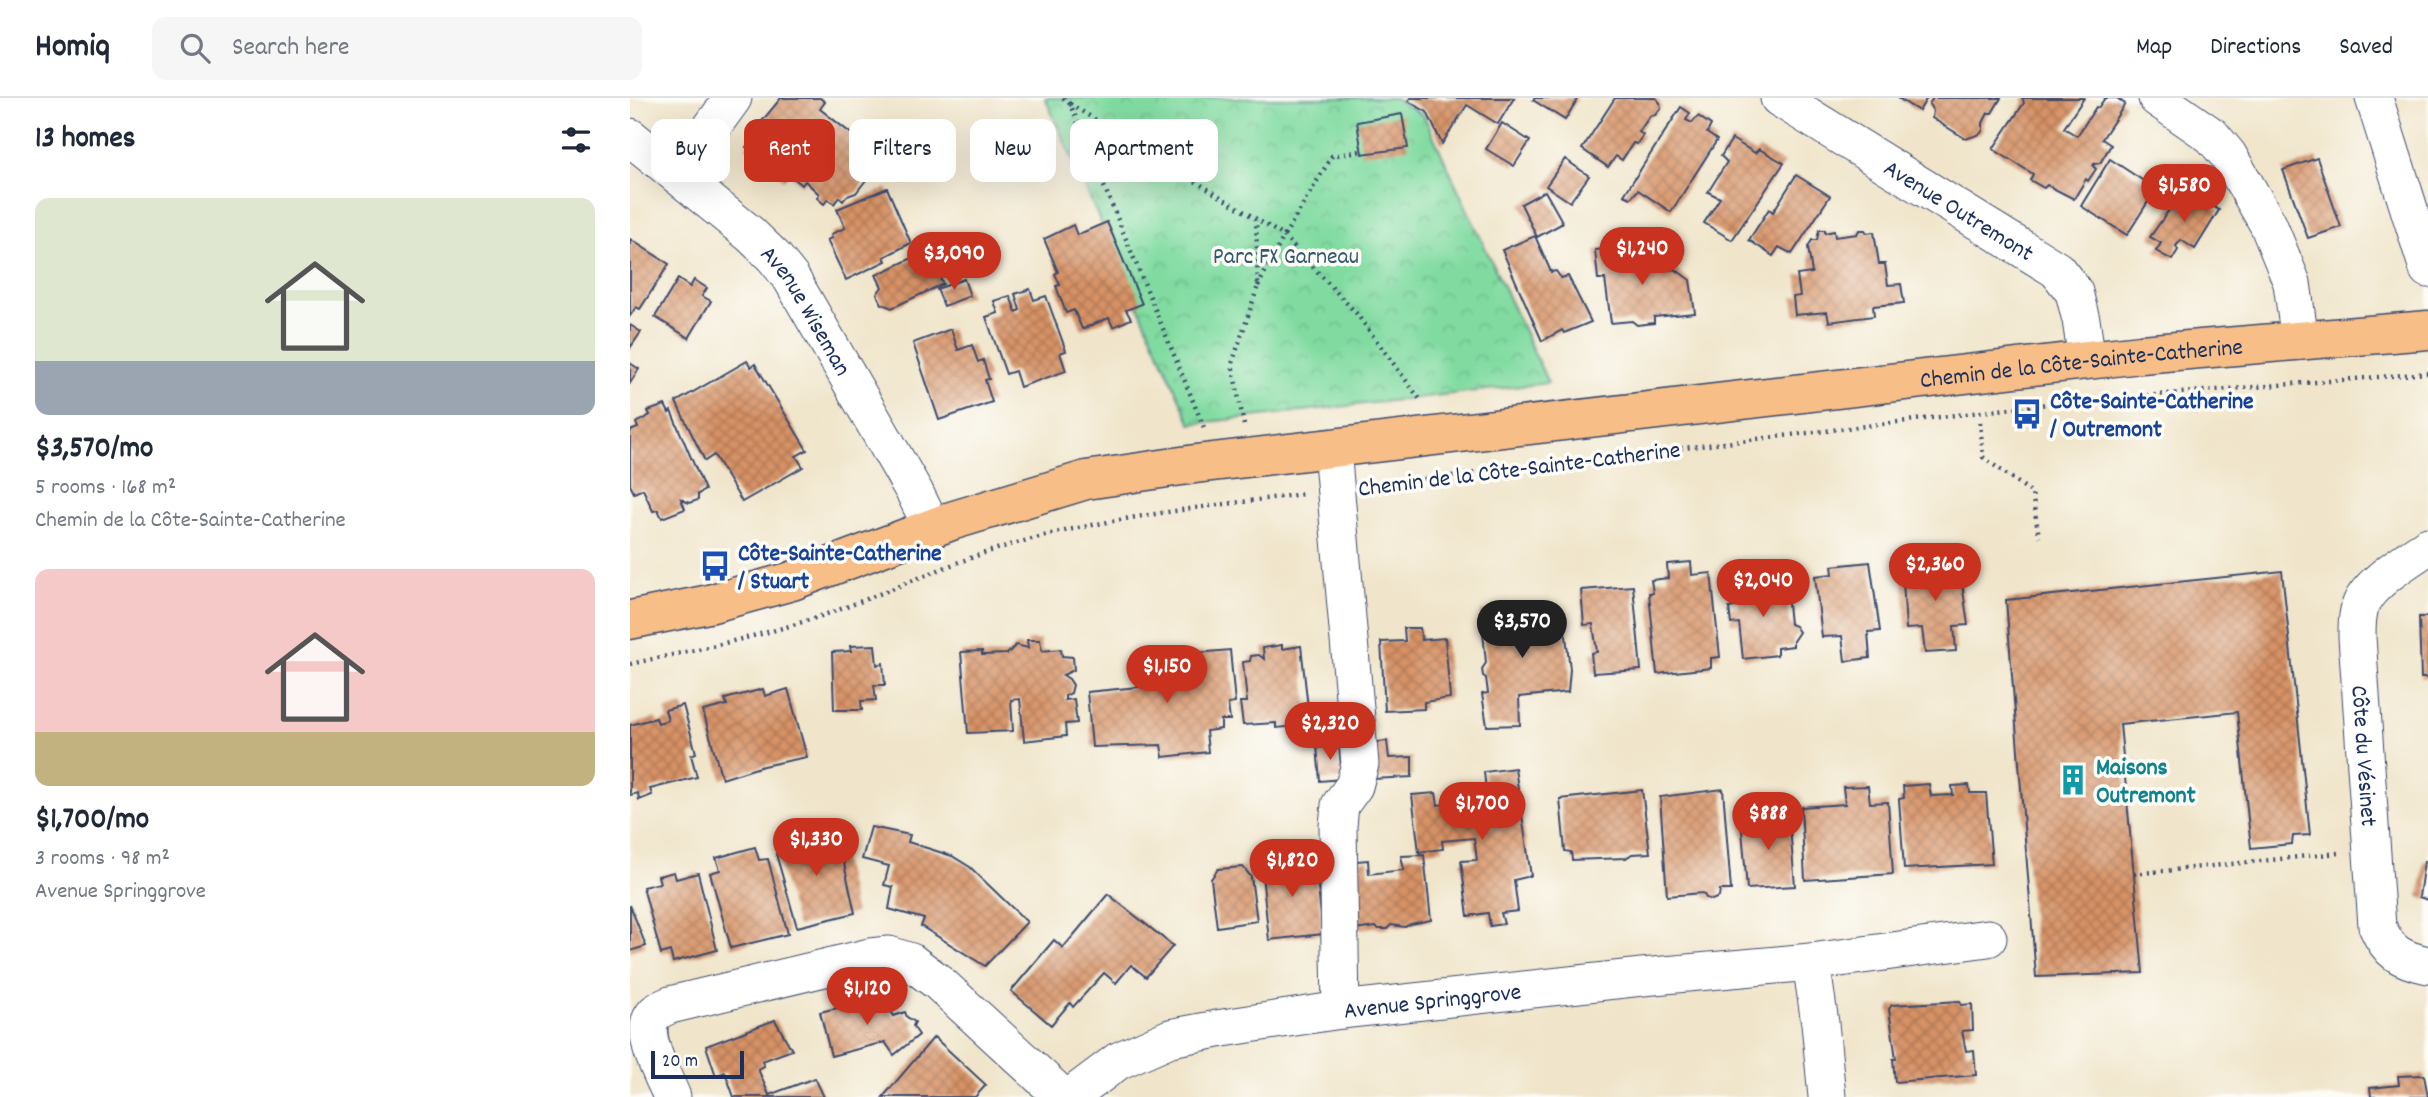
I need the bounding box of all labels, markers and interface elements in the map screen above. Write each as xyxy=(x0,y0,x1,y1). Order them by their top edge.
search box xyxy=(152,17,642,80)
text: Homiq xyxy=(35,25,110,72)
icon: search xyxy=(176,29,214,67)
text: Search here xyxy=(232,30,349,67)
text: Map xyxy=(2136,31,2172,65)
text: Directions xyxy=(2210,31,2301,65)
text: Saved xyxy=(2339,31,2393,65)
text: 13 homes xyxy=(35,119,135,162)
chip: Buy xyxy=(651,119,730,182)
chip: Rent xyxy=(744,119,835,182)
chip: Filters xyxy=(849,119,956,182)
chip: New xyxy=(970,119,1056,182)
chip: Apartment xyxy=(1070,119,1218,182)
icon: filters xyxy=(557,121,595,159)
street label: Avenue Outremont xyxy=(1876,153,2039,272)
pin: $1,580 xyxy=(2127,164,2241,224)
text: $1,580 xyxy=(2157,170,2211,203)
pin: $1,240 xyxy=(1585,228,1699,287)
pin: $3,090 xyxy=(897,232,1011,292)
text: $1,240 xyxy=(1615,233,1669,266)
text: $3,090 xyxy=(923,238,985,271)
street label: Avenue Wiseman xyxy=(751,239,858,383)
park label: Parc FX Garneau xyxy=(1213,241,1359,275)
icon: home xyxy=(252,243,378,369)
street label: Chemin de la Côte-Sainte-Catherine xyxy=(1918,332,2244,399)
place label: Côte-Sainte-Catherine / Outremont xyxy=(2049,386,2254,448)
bus stop icon: Côte-Sainte-Catherine / Outremont xyxy=(2010,397,2044,431)
text: $3,570/mo xyxy=(35,429,153,472)
street label: Chemin de la Côte-Sainte-Catherine xyxy=(1356,434,1682,508)
text: 5 rooms · 168 m² xyxy=(35,472,176,505)
text: Chemin de la Côte-Sainte-Catherine xyxy=(35,505,346,538)
place label: Côte-Sainte-Catherine / Stuart xyxy=(737,538,942,600)
pin: $2,360 xyxy=(1878,544,1992,603)
bus stop icon: Côte-Sainte-Catherine / Stuart xyxy=(698,549,732,583)
text: $2,360 xyxy=(1905,549,1965,582)
pin: $2,040 xyxy=(1706,560,1820,619)
text: $2,040 xyxy=(1733,565,1793,598)
pin: $3,570 xyxy=(1465,601,1579,660)
text: $3,570 xyxy=(1493,606,1551,639)
icon: home xyxy=(252,614,378,740)
pin: $1,150 xyxy=(1110,646,1224,705)
text: $1,150 xyxy=(1142,651,1192,684)
street label: Côte du Vésinet xyxy=(2340,684,2384,828)
pin: $2,320 xyxy=(1273,702,1387,762)
text: $2,320 xyxy=(1301,708,1359,741)
place label: Maisons Outremont xyxy=(2096,752,2196,814)
building icon: Maisons Outremont xyxy=(2056,763,2090,797)
pin: $1,700 xyxy=(1425,782,1539,842)
text: $1,700 xyxy=(1455,788,1509,821)
pin: $888 xyxy=(1727,792,1809,852)
text: $888 xyxy=(1748,798,1788,831)
text: $1,700/mo xyxy=(35,800,149,843)
pin: $1,330 xyxy=(759,818,873,878)
text: $1,330 xyxy=(789,824,843,857)
pin: $1,820 xyxy=(1235,840,1349,899)
text: 3 rooms · 98 m² xyxy=(35,843,170,876)
text: $1,820 xyxy=(1266,845,1318,878)
text: Avenue Springgrove xyxy=(35,876,206,909)
pin: $1,120 xyxy=(810,968,924,1027)
text: $1,120 xyxy=(843,973,891,1006)
street label: Avenue Springgrove xyxy=(1342,976,1523,1030)
scale bar xyxy=(651,1048,744,1080)
text: 20 m xyxy=(662,1049,698,1076)

